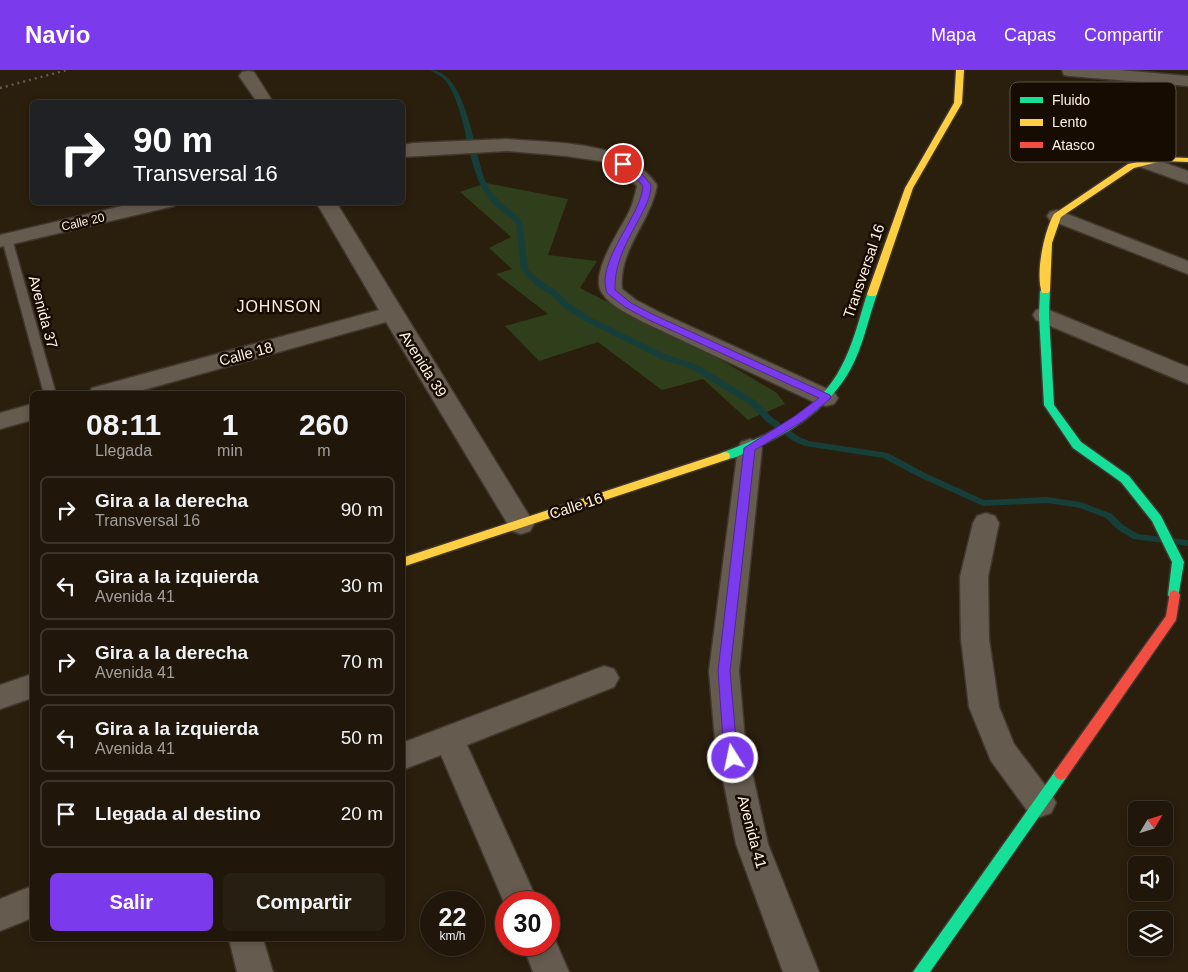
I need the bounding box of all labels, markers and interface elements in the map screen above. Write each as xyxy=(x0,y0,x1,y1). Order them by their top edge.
text: Navio xyxy=(25,21,90,48)
text: Mapa xyxy=(931,25,976,45)
text: Capas xyxy=(1004,25,1056,45)
text: Compartir xyxy=(1084,25,1163,45)
legend xyxy=(1010,82,1176,162)
text: Fluido xyxy=(1052,92,1090,108)
text: Lento xyxy=(1052,114,1087,130)
icon: right xyxy=(50,120,115,185)
text: 90 m xyxy=(133,120,213,159)
text: Atasco xyxy=(1052,137,1095,153)
pin xyxy=(602,143,644,185)
icon: arrive xyxy=(609,150,637,178)
text: Transversal 16 xyxy=(133,161,278,186)
street label: Calle 20 xyxy=(60,210,106,234)
street label: Transversal 16 xyxy=(839,221,888,320)
street label: Avenida 37 xyxy=(26,274,61,350)
district label: JOHNSON xyxy=(236,298,322,315)
street label: Avenida 39 xyxy=(396,328,450,400)
street label: Calle 18 xyxy=(217,338,275,369)
text: 08:11 xyxy=(86,408,161,441)
text: 1 xyxy=(222,408,238,441)
text: 260 xyxy=(299,408,349,441)
text: Llegada xyxy=(95,442,152,459)
text: min xyxy=(217,442,243,459)
text: m xyxy=(317,442,331,459)
street label: Calle 16 xyxy=(547,489,605,522)
text: Gira a la derecha xyxy=(95,490,248,511)
icon: right xyxy=(52,496,80,524)
text: 90 m xyxy=(341,499,383,520)
text: Transversal 16 xyxy=(95,512,200,529)
text: Gira a la izquierda xyxy=(95,566,259,587)
icon: left xyxy=(52,572,80,600)
text: 30 m xyxy=(341,575,383,596)
text: Avenida 41 xyxy=(95,588,175,605)
text: Gira a la derecha xyxy=(95,642,248,663)
icon: right xyxy=(52,648,80,676)
text: 70 m xyxy=(341,651,383,672)
text: Avenida 41 xyxy=(95,664,175,681)
text: Gira a la izquierda xyxy=(95,718,259,739)
icon: left xyxy=(52,724,80,752)
text: 50 m xyxy=(341,727,383,748)
position arrow xyxy=(706,731,758,783)
text: Avenida 41 xyxy=(95,740,175,757)
street label: Avenida 41 xyxy=(735,794,770,870)
icon: arrive xyxy=(52,800,80,828)
north arrow xyxy=(1128,801,1172,846)
map controls xyxy=(1128,801,1173,956)
text: Llegada al destino xyxy=(95,803,261,824)
text: 20 m xyxy=(341,803,383,824)
button: sound xyxy=(1128,856,1173,901)
button: Salir xyxy=(50,873,213,931)
button: Compartir xyxy=(223,873,385,931)
speed limit sign: 30 xyxy=(495,891,560,956)
text: 22 xyxy=(439,903,466,931)
button: layers xyxy=(1128,911,1173,956)
text: km/h xyxy=(439,929,466,943)

